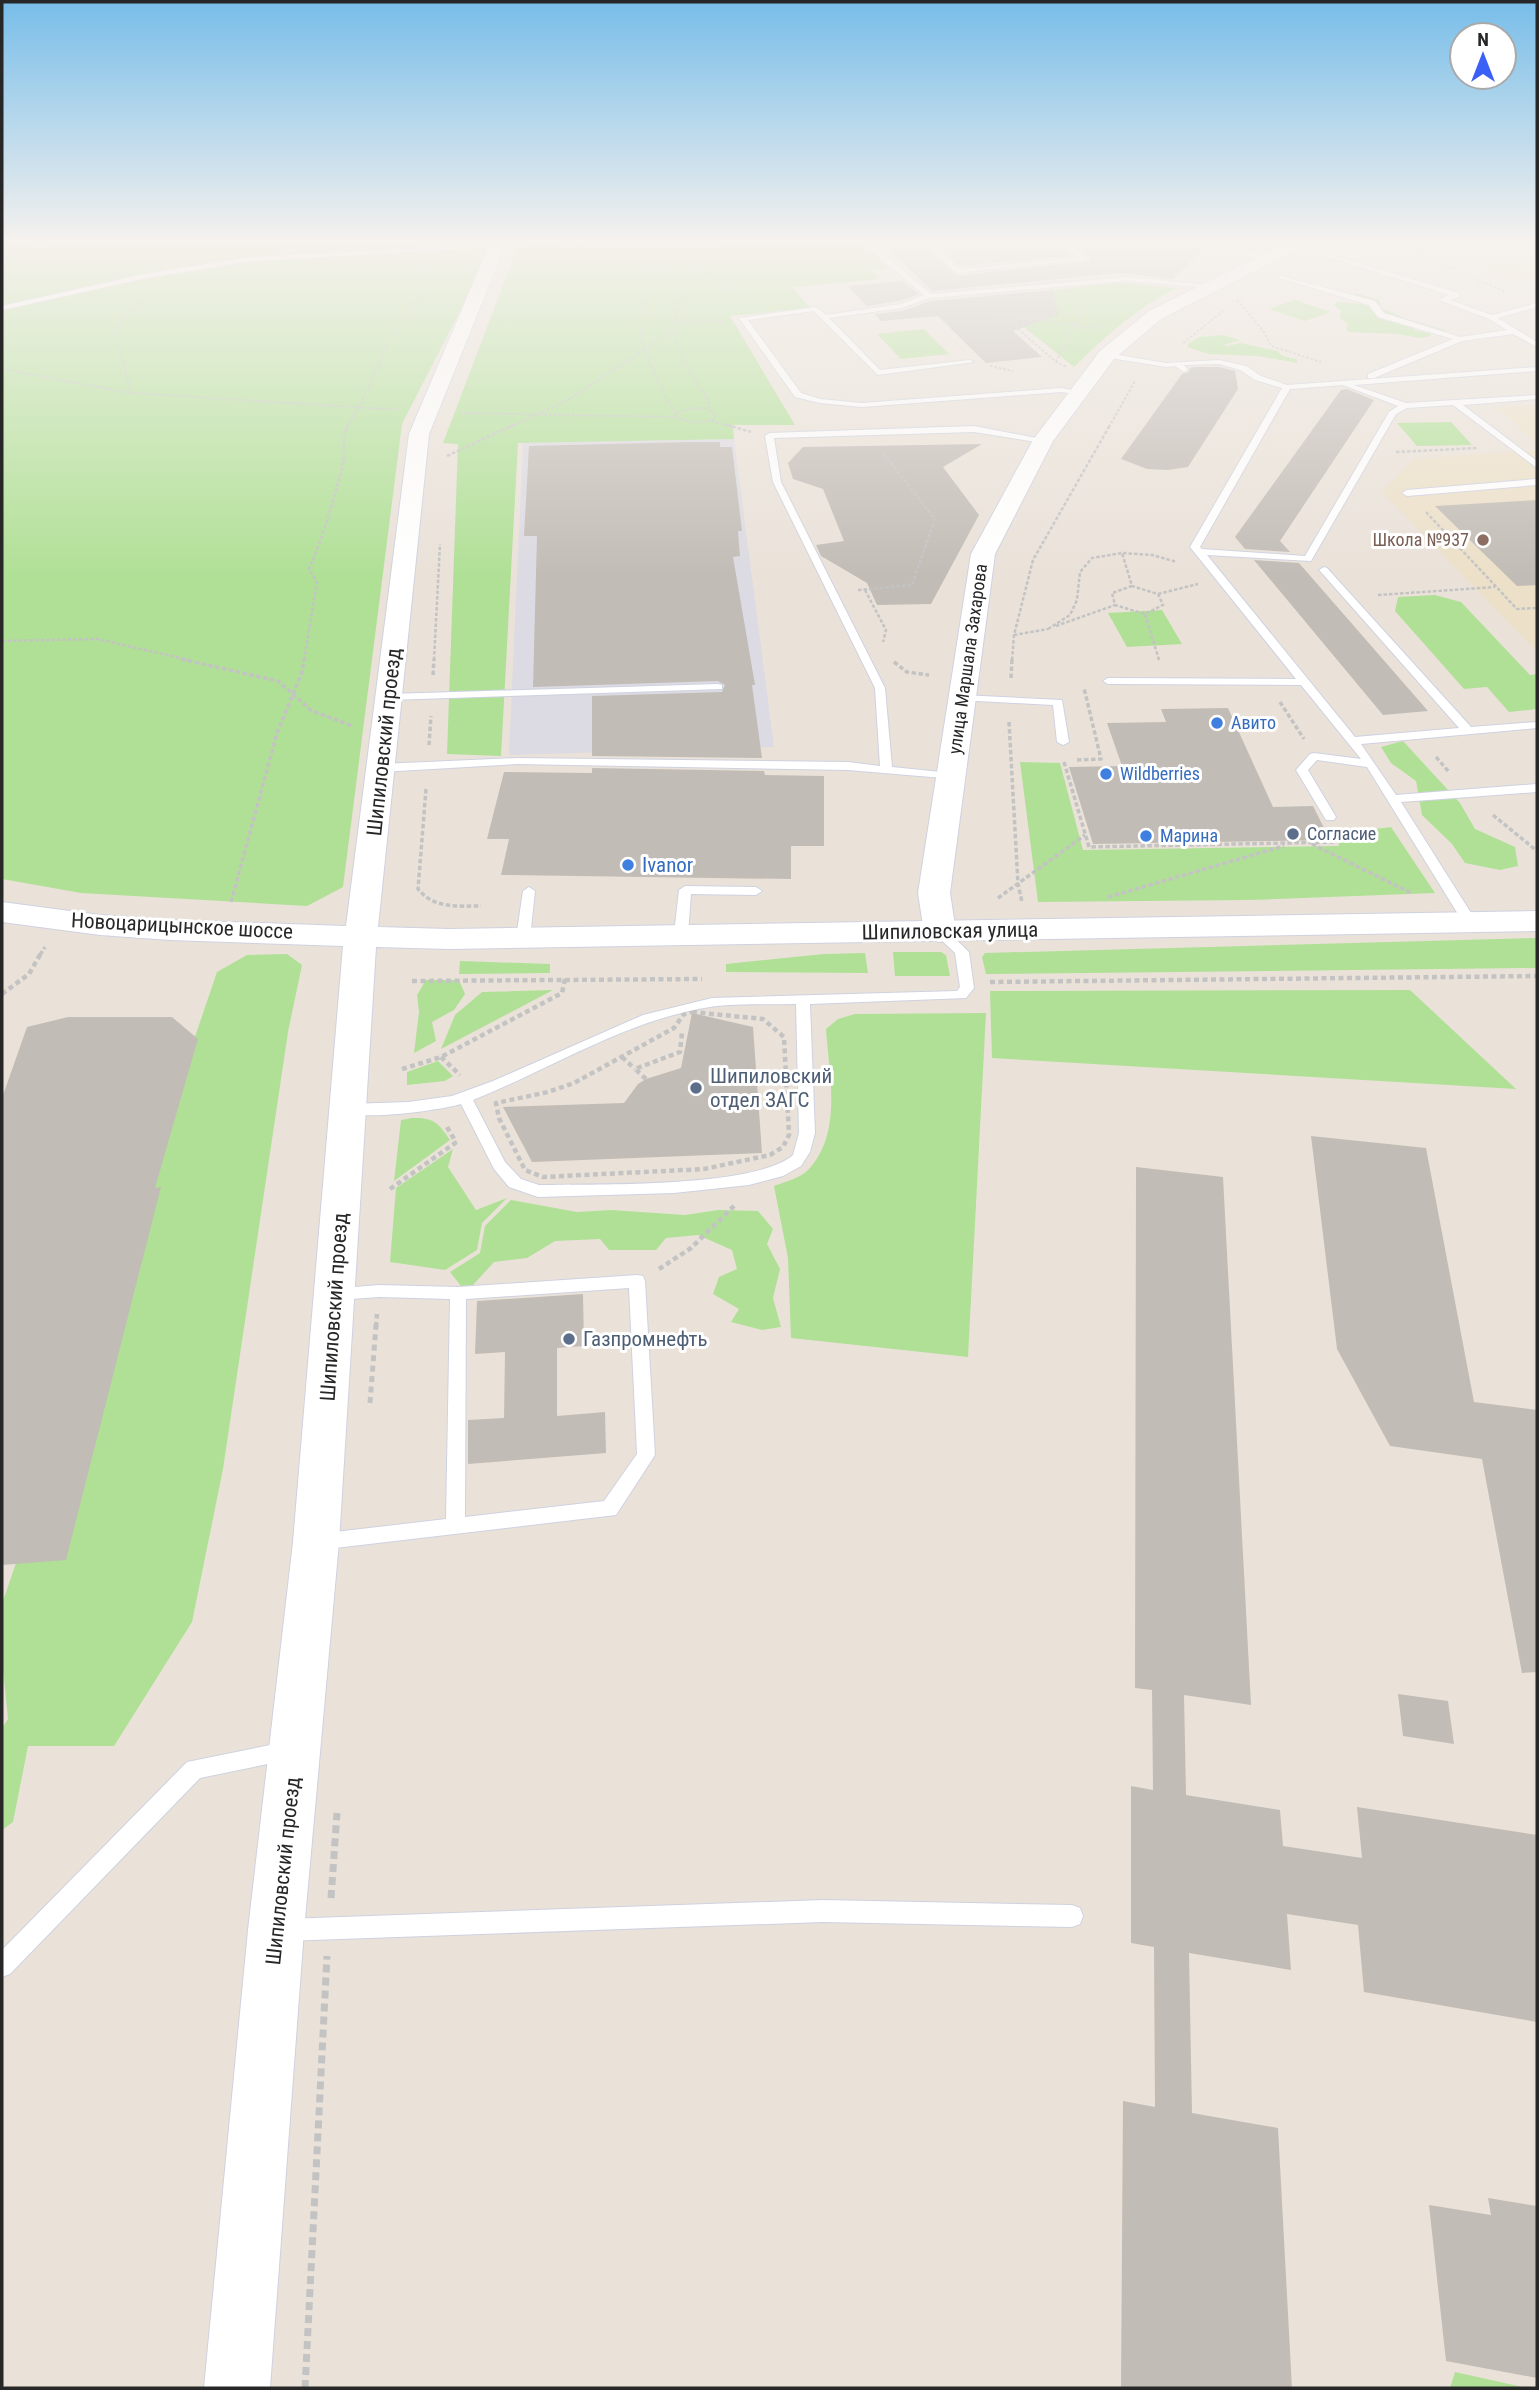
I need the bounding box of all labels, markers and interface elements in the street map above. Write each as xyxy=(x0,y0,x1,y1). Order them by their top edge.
north arrow xyxy=(1448,21,1518,91)
text: N xyxy=(1477,28,1489,51)
place label: Школа №937 xyxy=(1372,529,1469,550)
marker: Школа №937 xyxy=(1475,532,1491,548)
street label: улица Маршала Захарова xyxy=(944,562,991,755)
street label: Шипиловский проезд xyxy=(362,647,406,837)
place label: Авито xyxy=(1231,712,1276,733)
marker: Авито xyxy=(1209,715,1225,731)
place label: Wildberries xyxy=(1120,763,1200,784)
marker: Wildberries xyxy=(1098,766,1114,782)
place label: Согласие xyxy=(1307,823,1376,844)
place label: Марина xyxy=(1160,825,1218,846)
marker: Согласие xyxy=(1285,826,1301,842)
marker: Марина xyxy=(1138,828,1154,844)
place label: Ivanor xyxy=(642,853,693,877)
marker: Ivanor xyxy=(620,857,636,873)
street label: Новоцарицынское шоссе xyxy=(70,908,294,944)
street label: Шипиловская улица xyxy=(861,917,1039,945)
place label: Шипиловский отдел ЗАГС xyxy=(710,1064,832,1112)
marker: Шипиловский отдел ЗАГС xyxy=(688,1080,704,1096)
street label: Шипиловский проезд xyxy=(315,1212,353,1402)
place label: Газпромнефть xyxy=(583,1327,708,1351)
marker: Газпромнефть xyxy=(561,1331,577,1347)
street label: Шипиловский проезд xyxy=(261,1776,305,1966)

